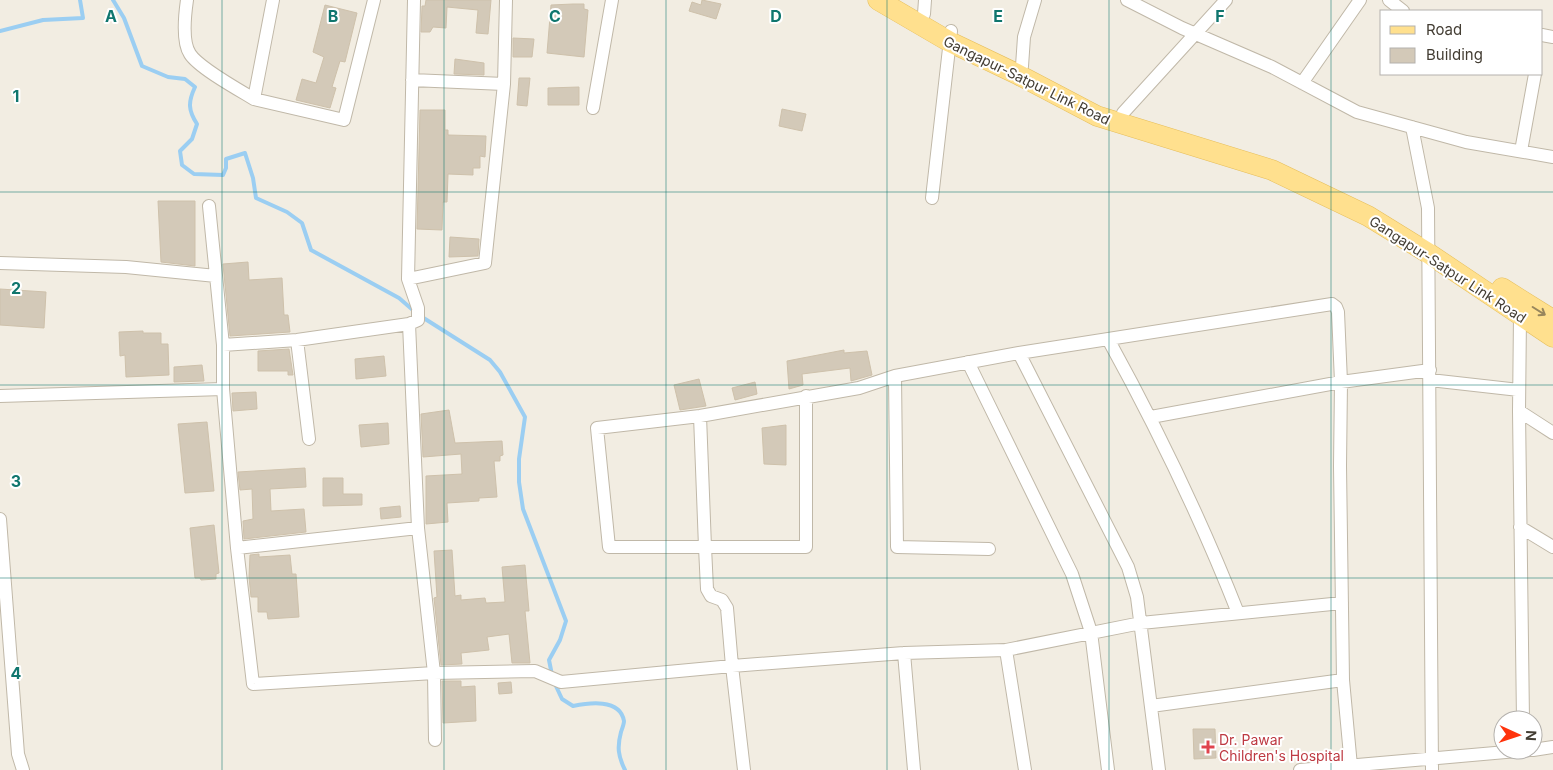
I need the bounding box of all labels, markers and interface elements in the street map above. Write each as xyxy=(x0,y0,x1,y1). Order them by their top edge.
text: A xyxy=(105,6,117,26)
text: B xyxy=(328,6,338,26)
text: C xyxy=(549,6,561,26)
text: D xyxy=(770,6,782,26)
text: E xyxy=(993,6,1003,26)
text: F xyxy=(1215,6,1225,26)
legend xyxy=(1380,10,1543,75)
text: Road xyxy=(1426,20,1462,39)
street label: Gangapur-Satpur Link Road xyxy=(941,32,1113,128)
text: Building xyxy=(1426,45,1483,64)
text: 1 xyxy=(13,86,19,106)
street label: Gangapur-Satpur Link Road xyxy=(1366,212,1530,326)
text: 2 xyxy=(11,278,21,298)
one-way arrow xyxy=(1532,307,1546,317)
text: 3 xyxy=(11,471,21,491)
text: 4 xyxy=(11,663,22,683)
north arrow xyxy=(1493,710,1543,760)
text: N xyxy=(1523,730,1540,741)
place label: Dr. Pawar Children's Hospital xyxy=(1219,731,1344,764)
marker: Dr. Pawar Children's Hospital xyxy=(1201,740,1215,754)

